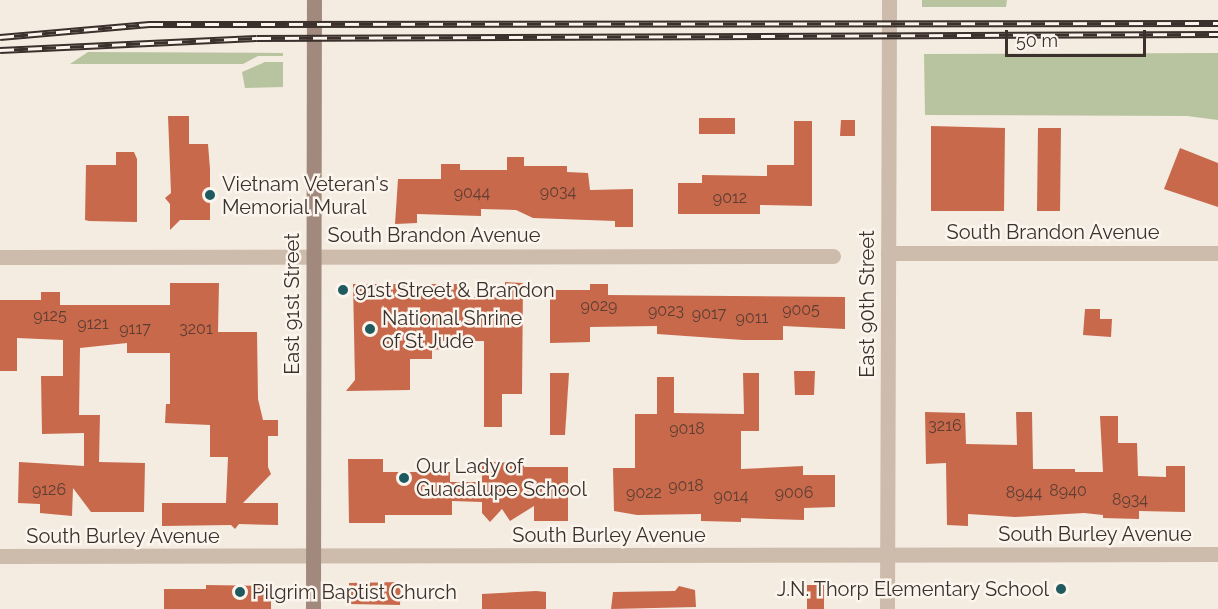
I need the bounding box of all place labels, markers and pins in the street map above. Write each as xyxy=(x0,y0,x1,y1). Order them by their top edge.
place label: Vietnam Veteran's Memorial Mural xyxy=(222,172,389,219)
marker: Vietnam Veteran's Memorial Mural xyxy=(203,188,217,202)
place label: 91st Street & Brandon xyxy=(355,278,555,302)
marker: 91st Street & Brandon xyxy=(336,283,350,297)
place label: National Shrine of St Jude xyxy=(382,306,523,353)
marker: National Shrine of St Jude xyxy=(363,322,377,336)
place label: Our Lady of Guadalupe School xyxy=(416,454,587,501)
marker: Our Lady of Guadalupe School xyxy=(397,471,411,485)
place label: J.N. Thorp Elementary School xyxy=(776,577,1049,601)
place label: Pilgrim Baptist Church xyxy=(252,580,457,604)
marker: J.N. Thorp Elementary School xyxy=(1054,582,1068,596)
marker: Pilgrim Baptist Church xyxy=(233,585,247,599)

